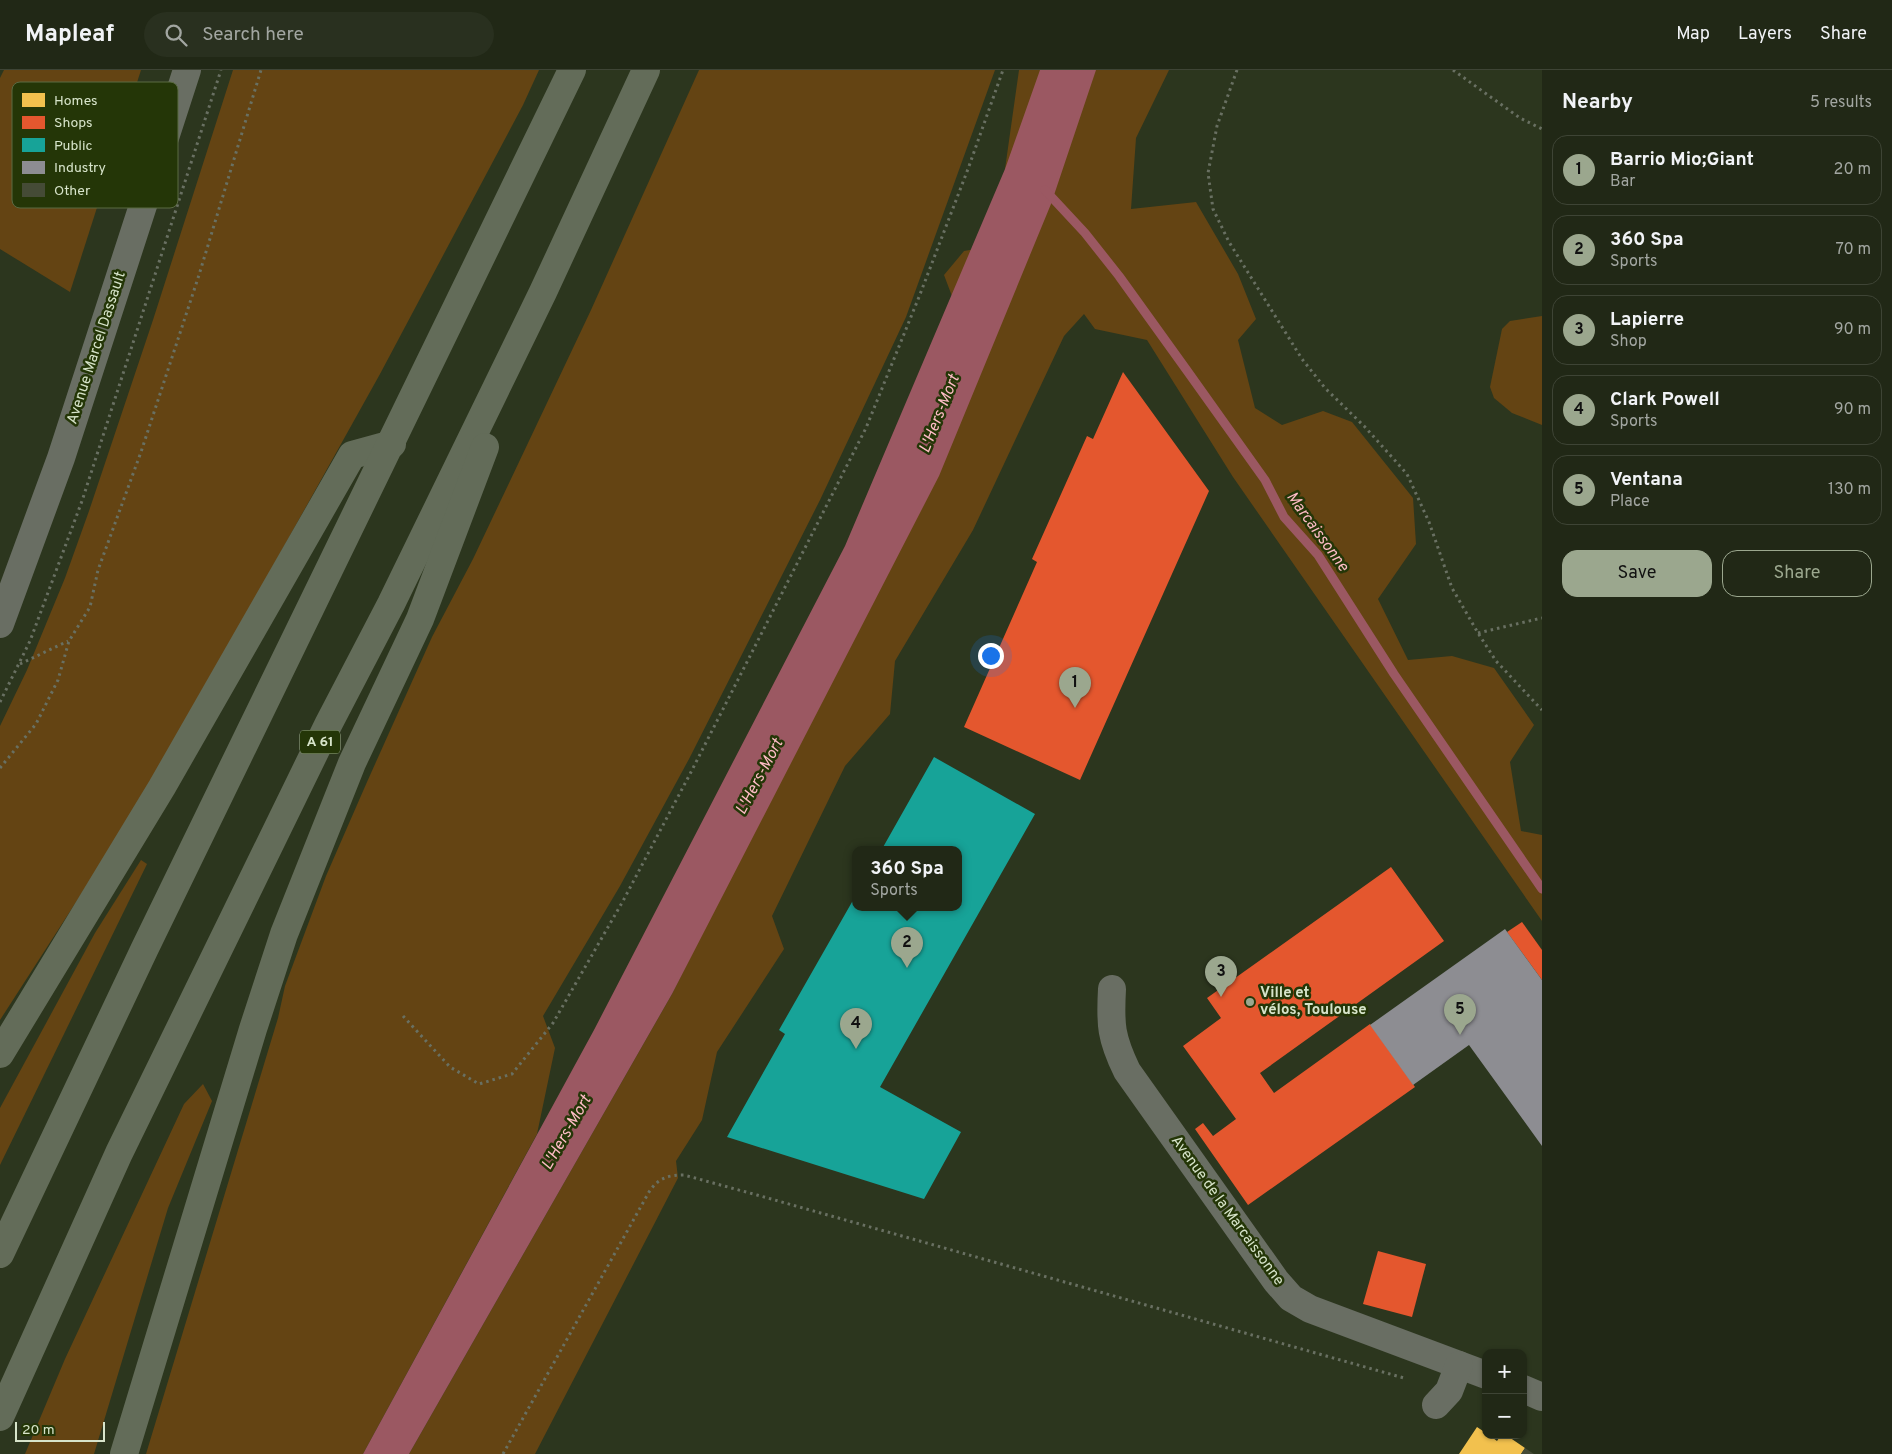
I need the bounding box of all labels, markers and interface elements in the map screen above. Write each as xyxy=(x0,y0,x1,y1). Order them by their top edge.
search box xyxy=(144,12,494,57)
text: Mapleaf xyxy=(25,20,114,50)
icon: search xyxy=(162,21,190,49)
text: Search here xyxy=(202,23,304,47)
text: Map xyxy=(1676,23,1710,46)
text: Layers xyxy=(1738,23,1792,46)
text: Share xyxy=(1820,23,1867,46)
legend xyxy=(12,82,178,208)
text: Nearby xyxy=(1562,89,1633,116)
text: Homes xyxy=(54,93,98,110)
text: 5 results xyxy=(1810,93,1872,113)
text: Shops xyxy=(54,115,93,132)
text: Public xyxy=(54,138,93,155)
text: Barrio Mio;Giant xyxy=(1610,148,1754,172)
text: Industry xyxy=(54,160,106,177)
text: 1 xyxy=(1576,160,1582,180)
text: 20 m xyxy=(1834,160,1871,180)
text: Bar xyxy=(1610,172,1636,192)
text: Other xyxy=(54,183,91,200)
text: 360 Spa xyxy=(1610,228,1684,252)
text: 2 xyxy=(1574,240,1584,260)
text: 70 m xyxy=(1836,240,1871,260)
text: Sports xyxy=(1610,252,1658,272)
street label: Avenue Marcel Dassault xyxy=(63,269,131,427)
text: Lapierre xyxy=(1610,308,1684,332)
text: 3 xyxy=(1574,320,1584,340)
text: 90 m xyxy=(1834,320,1871,340)
text: Shop xyxy=(1610,332,1647,352)
water label: L'Hers-Mort xyxy=(915,371,965,456)
text: Clark Powell xyxy=(1610,388,1720,412)
text: 4 xyxy=(1574,400,1584,420)
text: 90 m xyxy=(1834,400,1871,420)
text: Sports xyxy=(1610,412,1658,432)
text: Ventana xyxy=(1610,468,1683,492)
text: 5 xyxy=(1574,480,1584,500)
text: 130 m xyxy=(1828,480,1871,500)
water label: Marcaissonne xyxy=(1281,488,1353,576)
text: Place xyxy=(1610,492,1650,512)
button: Save xyxy=(1562,550,1712,597)
button: Share xyxy=(1722,550,1872,597)
your location xyxy=(978,643,1004,669)
pin: 1 xyxy=(1059,667,1091,708)
road number: A 61 xyxy=(300,730,340,754)
water label: L'Hers-Mort xyxy=(732,735,789,818)
popup xyxy=(852,846,962,911)
text: 360 Spa xyxy=(870,857,944,881)
text: Sports xyxy=(870,881,918,901)
pin: 2 xyxy=(891,927,923,968)
pin: 3 xyxy=(1205,956,1237,997)
place label: Ville et vélos, Toulouse xyxy=(1260,984,1367,1020)
pin: 5 xyxy=(1444,994,1476,1035)
marker: Ville et vélos, Toulouse xyxy=(1244,996,1256,1008)
pin: 4 xyxy=(840,1008,872,1049)
water label: L'Hers-Mort xyxy=(538,1091,597,1174)
street label: Avenue de la Marcaissonne xyxy=(1166,1132,1288,1290)
map controls xyxy=(1482,1349,1527,1439)
button: + xyxy=(1482,1349,1527,1394)
button: − xyxy=(1482,1394,1527,1439)
scale bar xyxy=(15,1419,105,1442)
text: 20 m xyxy=(22,1422,55,1439)

